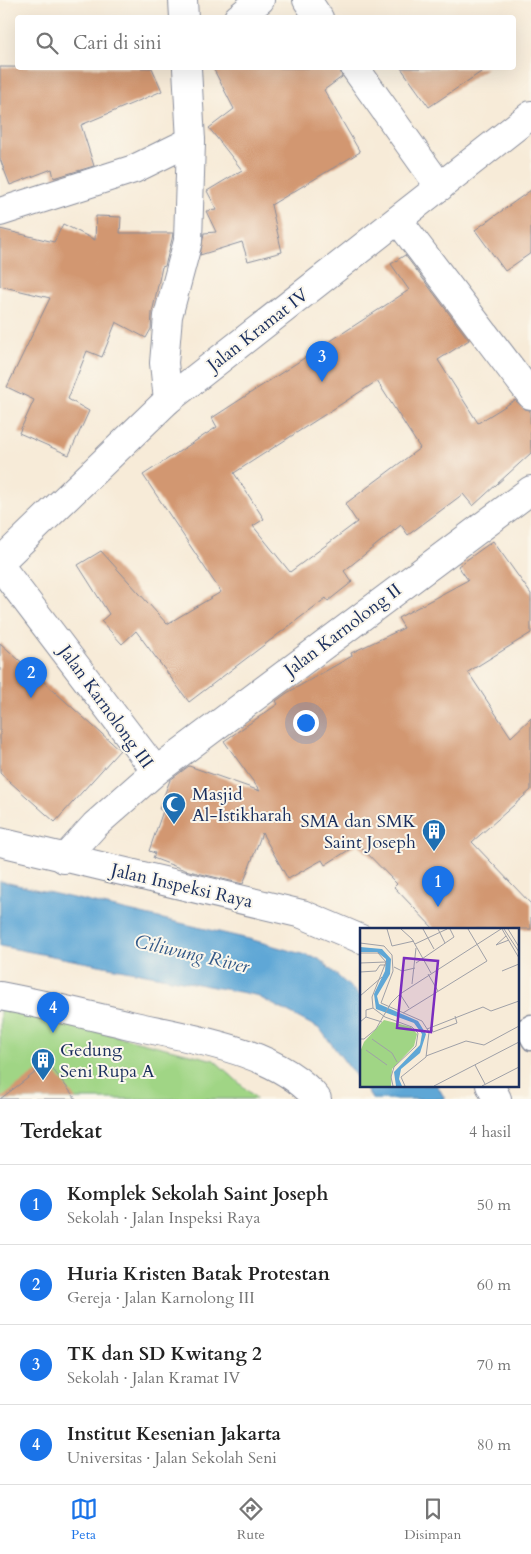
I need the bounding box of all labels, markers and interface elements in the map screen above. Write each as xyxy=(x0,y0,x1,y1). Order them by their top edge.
search box xyxy=(15,15,516,70)
icon: search xyxy=(33,29,61,57)
text: Cari di sini xyxy=(73,30,162,56)
street label: Jalan Kramat IV xyxy=(200,282,314,379)
pin: 3 xyxy=(306,341,338,382)
street label: Jalan Karnolong II xyxy=(277,578,407,684)
street label: Jalan Karnolong III xyxy=(51,638,159,774)
pin: 2 xyxy=(15,657,47,698)
your location xyxy=(293,710,319,736)
place label: Masjid Al-Istikharah xyxy=(192,782,292,828)
mosque icon: Masjid Al-Istikharah xyxy=(161,791,187,825)
place label: SMA dan SMK Saint Joseph xyxy=(301,809,417,855)
building icon: SMA dan SMK Saint Joseph xyxy=(421,818,447,852)
street label: Jalan Inspeksi Raya xyxy=(106,857,255,914)
pin: 1 xyxy=(422,866,454,907)
water label: Ciliwung River xyxy=(132,928,253,980)
inset map xyxy=(360,928,518,1086)
pin: 4 xyxy=(37,992,69,1033)
place label: Gedung Seni Rupa A xyxy=(60,1038,155,1084)
building icon: Gedung Seni Rupa A xyxy=(30,1047,56,1081)
text: Terdekat xyxy=(20,1117,102,1146)
text: 4 hasil xyxy=(469,1121,511,1143)
text: Komplek Sekolah Saint Joseph xyxy=(67,1181,328,1207)
text: 1 xyxy=(32,1194,40,1216)
text: 50 m xyxy=(477,1194,511,1216)
text: Sekolah · Jalan Inspeksi Raya xyxy=(67,1207,260,1229)
text: Huria Kristen Batak Protestan xyxy=(67,1261,330,1287)
text: 2 xyxy=(32,1274,40,1296)
text: 60 m xyxy=(477,1274,511,1296)
text: Gereja · Jalan Karnolong III xyxy=(67,1287,255,1309)
text: TK dan SD Kwitang 2 xyxy=(67,1341,262,1367)
text: 3 xyxy=(32,1354,40,1376)
text: 70 m xyxy=(477,1354,511,1376)
text: Sekolah · Jalan Kramat IV xyxy=(67,1367,240,1389)
text: Institut Kesenian Jakarta xyxy=(67,1421,281,1447)
text: 4 xyxy=(32,1434,40,1456)
text: 80 m xyxy=(477,1434,511,1456)
text: Universitas · Jalan Sekolah Seni xyxy=(67,1447,277,1469)
tab: Peta xyxy=(70,1495,98,1544)
tab: Rute xyxy=(237,1495,265,1544)
tab: Disimpan xyxy=(404,1495,461,1544)

